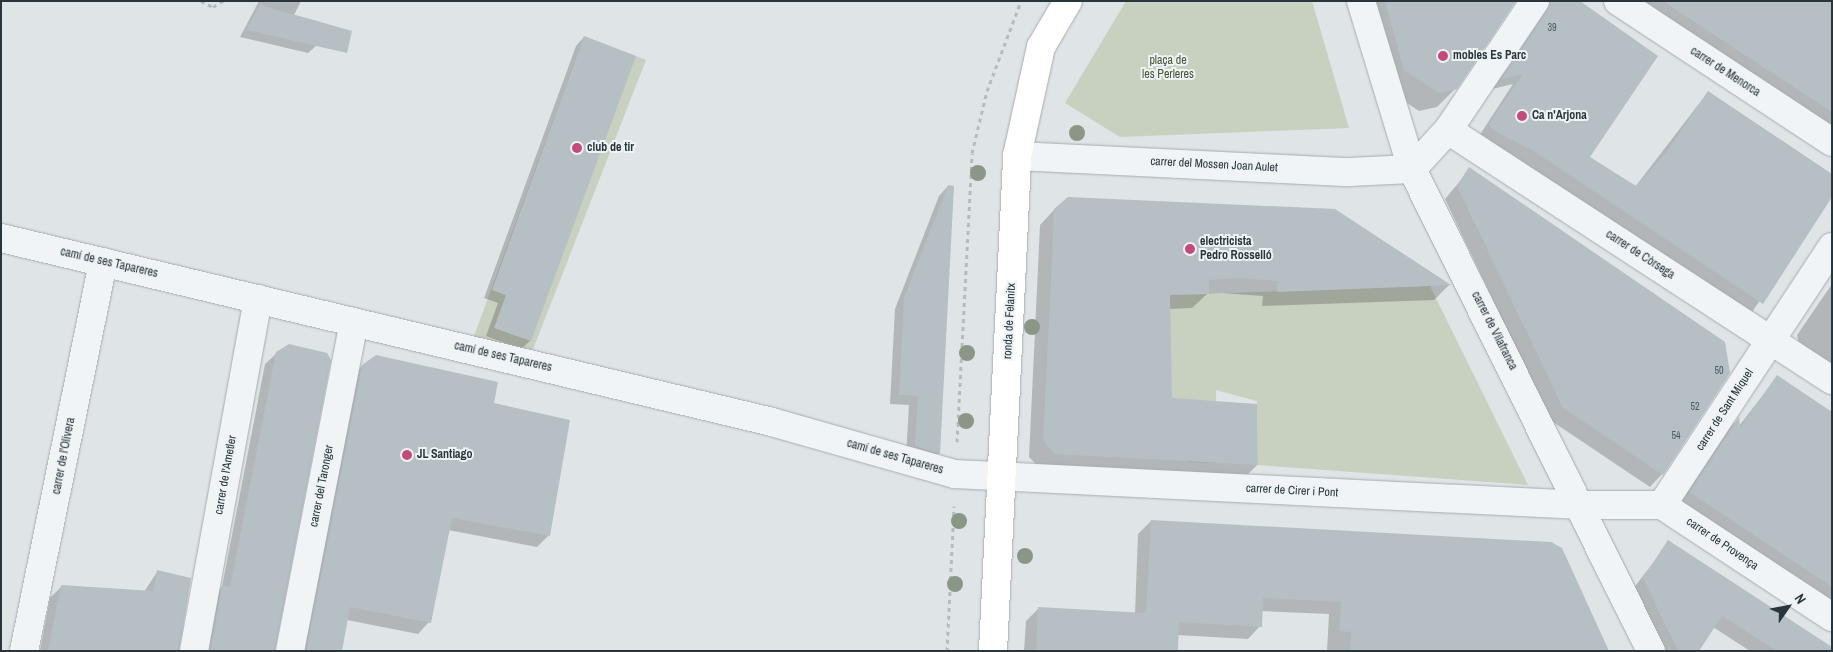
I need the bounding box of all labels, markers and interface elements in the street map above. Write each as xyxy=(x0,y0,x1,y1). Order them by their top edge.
house number: 39 xyxy=(1547,22,1557,34)
street label: carrer de Menorca xyxy=(1687,44,1763,100)
place label: mobles Es Parc xyxy=(1453,49,1526,63)
marker: mobles Es Parc xyxy=(1437,50,1449,62)
park label: plaça de les Perleres xyxy=(1142,54,1194,82)
place label: Ca n'Arjona xyxy=(1532,109,1587,123)
marker: Ca n'Arjona xyxy=(1516,110,1528,122)
place label: club de tir xyxy=(587,141,634,155)
marker: club de tir xyxy=(571,142,583,154)
street label: carrer del Mossen Joan Aulet xyxy=(1150,154,1278,176)
street label: carrer de Còrsega xyxy=(1603,227,1677,283)
place label: electricista Pedro Rosselló xyxy=(1200,235,1272,263)
marker: electricista Pedro Rosselló xyxy=(1184,243,1196,255)
street label: camí de ses Tapareres xyxy=(59,245,159,281)
street label: ronda de Felanitx xyxy=(1001,283,1019,359)
street label: carrer de Vilafranca xyxy=(1468,289,1520,373)
street label: camí de ses Tapareres xyxy=(453,339,553,375)
house number: 50 xyxy=(1714,365,1724,377)
street label: carrer de Sant Miquel xyxy=(1693,366,1757,454)
house number: 52 xyxy=(1690,401,1700,413)
street label: carrer de l'Olivera xyxy=(50,416,78,496)
house number: 54 xyxy=(1671,430,1681,442)
street label: carrer de l'Ametler xyxy=(212,434,240,516)
street label: camí de ses Tapareres xyxy=(845,436,945,478)
street label: carrer del Taronger xyxy=(307,444,337,528)
place label: JL Santiago xyxy=(417,448,473,462)
marker: JL Santiago xyxy=(401,449,413,461)
street label: carrer de Cirer i Pont xyxy=(1245,481,1339,501)
street label: carrer de Provença xyxy=(1683,515,1761,573)
north arrow xyxy=(1763,582,1813,632)
text: N xyxy=(1791,590,1810,607)

